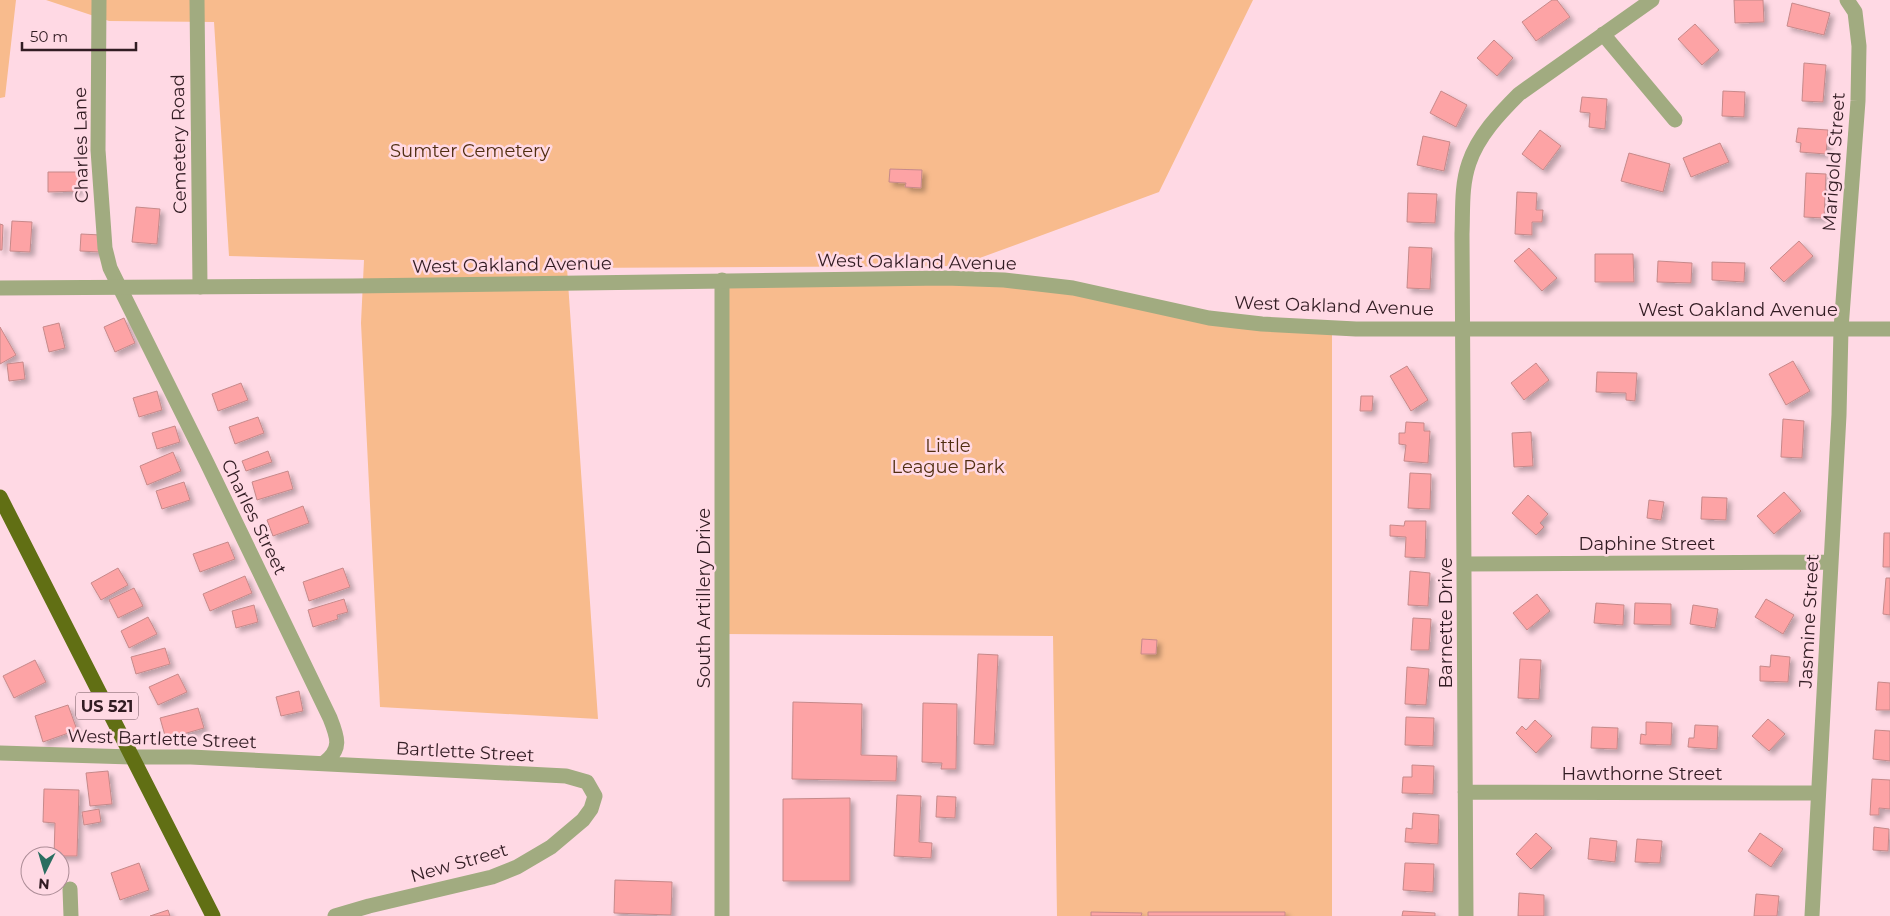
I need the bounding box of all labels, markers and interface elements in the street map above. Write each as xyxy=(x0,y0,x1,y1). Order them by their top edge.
scale bar xyxy=(22,20,136,52)
text: 50 m xyxy=(30,27,68,46)
street label: Cemetery Road xyxy=(167,74,191,214)
street label: Charles Lane xyxy=(69,87,93,203)
street label: Marigold Street xyxy=(1818,92,1850,232)
park label: Sumter Cemetery xyxy=(390,140,550,162)
street label: West Oakland Avenue xyxy=(817,249,1017,275)
street label: West Oakland Avenue xyxy=(412,252,612,278)
street label: West Oakland Avenue xyxy=(1234,292,1434,320)
street label: West Oakland Avenue xyxy=(1638,299,1838,321)
park label: Little League Park xyxy=(892,435,1005,478)
street label: Charles Street xyxy=(216,455,292,579)
street label: South Artillery Drive xyxy=(693,508,715,688)
street label: Daphine Street xyxy=(1579,533,1715,555)
street label: Jasmine Street xyxy=(1794,553,1824,690)
street label: Barnette Drive xyxy=(1435,557,1457,689)
road number: US 521 xyxy=(76,692,138,719)
street label: West Bartlette Street xyxy=(67,725,257,753)
street label: Bartlette Street xyxy=(395,737,535,767)
street label: Hawthorne Street xyxy=(1561,763,1723,785)
street label: New Street xyxy=(408,839,510,887)
north arrow xyxy=(20,846,70,896)
text: N xyxy=(37,874,50,893)

